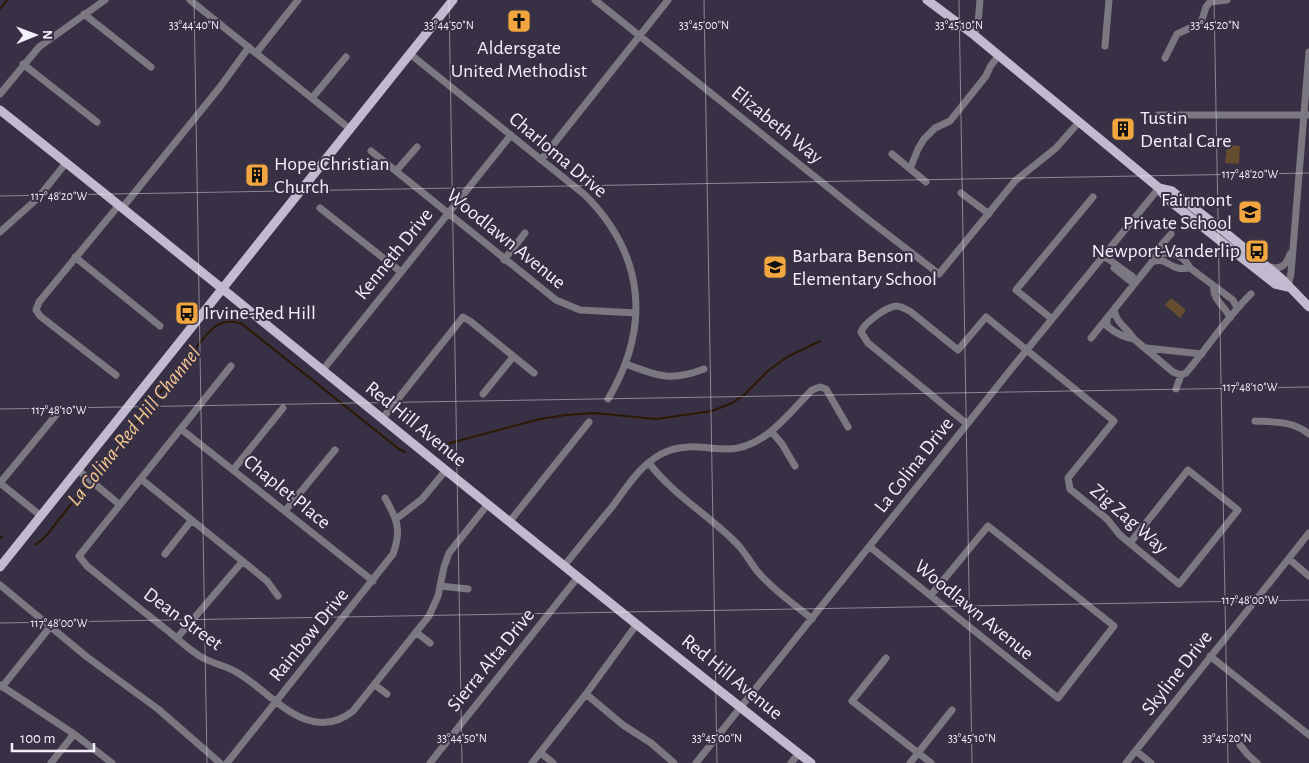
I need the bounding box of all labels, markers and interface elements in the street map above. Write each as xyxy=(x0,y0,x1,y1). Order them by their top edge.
church icon: Aldersgate United Methodist xyxy=(506,8,532,34)
north arrow xyxy=(10,10,60,60)
text: 33°44'40"N xyxy=(169,19,219,31)
text: 33°44'50"N xyxy=(424,19,474,31)
text: 33°45'00"N xyxy=(679,19,729,31)
text: 33°45'10"N xyxy=(935,19,983,31)
text: 33°45'20"N xyxy=(1190,19,1240,31)
text: N xyxy=(40,30,54,40)
place label: Aldersgate United Methodist xyxy=(451,38,588,81)
street label: Elizabeth Way xyxy=(728,82,827,168)
street label: Charloma Drive xyxy=(505,108,611,202)
place label: Tustin Dental Care xyxy=(1140,108,1231,151)
building icon: Tustin Dental Care xyxy=(1110,116,1136,142)
place label: Hope Christian Church xyxy=(274,154,390,197)
building icon: Hope Christian Church xyxy=(244,162,270,188)
text: 117°48'20"W xyxy=(1222,168,1278,180)
street label: Woodlawn Avenue xyxy=(443,185,569,293)
text: 117°48'20"W xyxy=(31,190,87,202)
place label: Fairmont Private School xyxy=(1123,190,1233,233)
school or university icon: Fairmont Private School xyxy=(1237,199,1263,225)
street label: Kenneth Drive xyxy=(351,205,437,303)
bus stop icon: Newport-Vanderlip xyxy=(1244,238,1270,264)
place label: Newport-Vanderlip xyxy=(1092,241,1240,261)
place label: Barbara Benson Elementary School xyxy=(792,246,937,289)
school or university icon: Barbara Benson Elementary School xyxy=(762,254,788,280)
bus stop icon: Irvine-Red Hill xyxy=(174,300,200,326)
place label: Irvine-Red Hill xyxy=(204,303,316,323)
water label: La Colina-Red Hill Channel xyxy=(63,342,205,510)
street label: Red Hill Avenue xyxy=(362,377,470,471)
text: 117°48'10"W xyxy=(1223,381,1278,393)
text: 117°48'10"W xyxy=(32,404,87,416)
street label: La Colina Drive xyxy=(871,414,957,516)
street label: Chaplet Place xyxy=(240,451,334,533)
street label: Zig Zag Way xyxy=(1086,480,1172,558)
street label: Woodlawn Avenue xyxy=(911,556,1037,664)
street label: Dean Street xyxy=(140,584,227,654)
street label: Rainbow Drive xyxy=(266,585,352,685)
text: 117°48'00"W xyxy=(1221,594,1279,606)
street label: Sierra Alta Drive xyxy=(444,605,538,715)
text: 117°48'00"W xyxy=(30,617,88,629)
street label: Skyline Drive xyxy=(1138,627,1216,719)
street label: Red Hill Avenue xyxy=(678,630,786,724)
scale bar xyxy=(12,720,95,752)
text: 100 m xyxy=(20,731,55,746)
text: 33°44'50"N xyxy=(437,732,487,744)
text: 33°45'00"N xyxy=(692,732,742,744)
text: 33°45'10"N xyxy=(948,732,996,744)
text: 33°45'20"N xyxy=(1202,732,1252,744)

